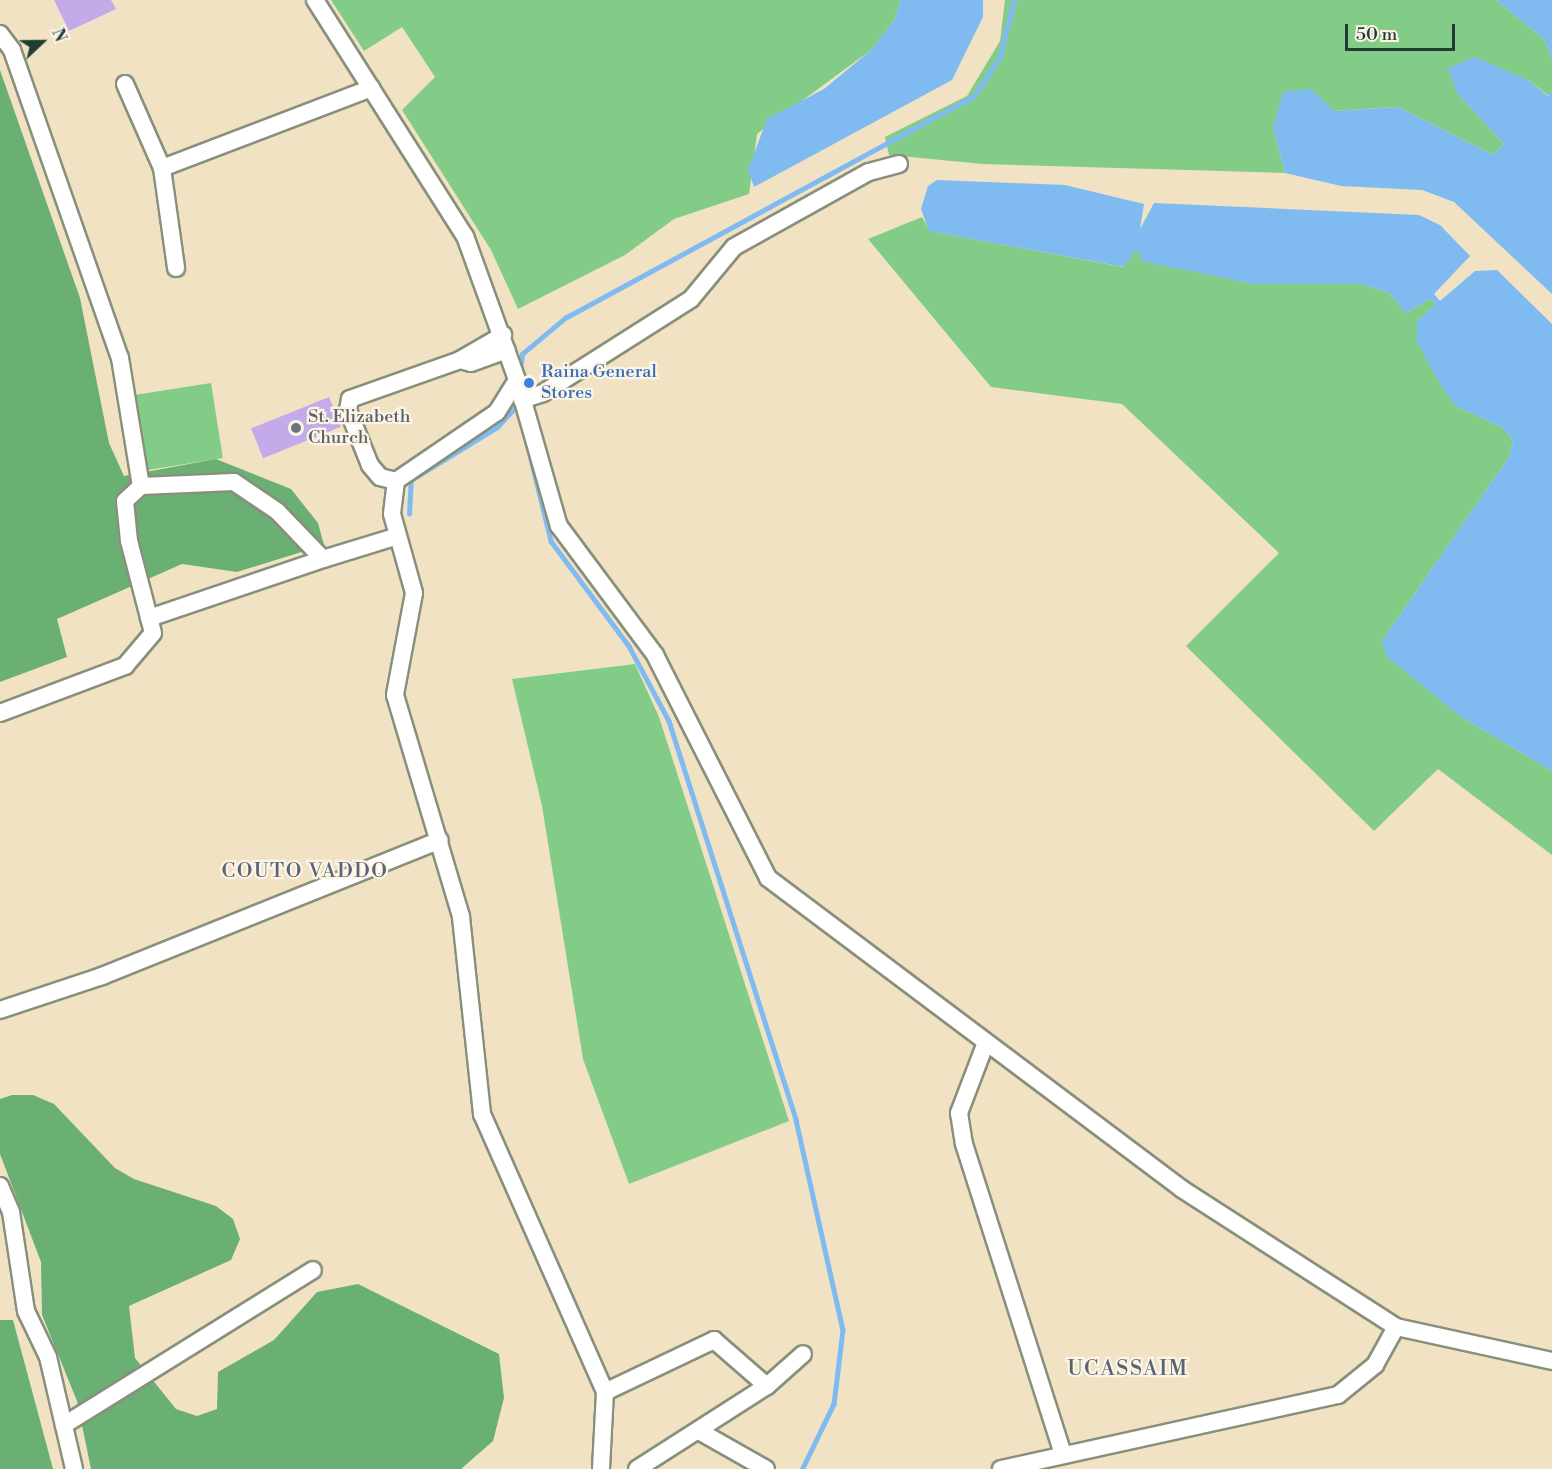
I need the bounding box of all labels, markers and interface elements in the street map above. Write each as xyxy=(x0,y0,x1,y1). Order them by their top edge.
north arrow xyxy=(12,12,72,72)
scale bar xyxy=(1348,12,1458,50)
text: 50 m xyxy=(1356,23,1397,46)
text: N xyxy=(47,26,70,45)
place label: Raina General Stores xyxy=(541,362,657,404)
marker: Raina General Stores xyxy=(522,376,536,390)
place label: St. Elizabeth Church xyxy=(308,407,411,450)
marker: St. Elizabeth Church xyxy=(289,421,303,435)
district label: COUTO VADDO xyxy=(222,859,388,883)
district label: UCASSAIM xyxy=(1067,1356,1189,1382)

